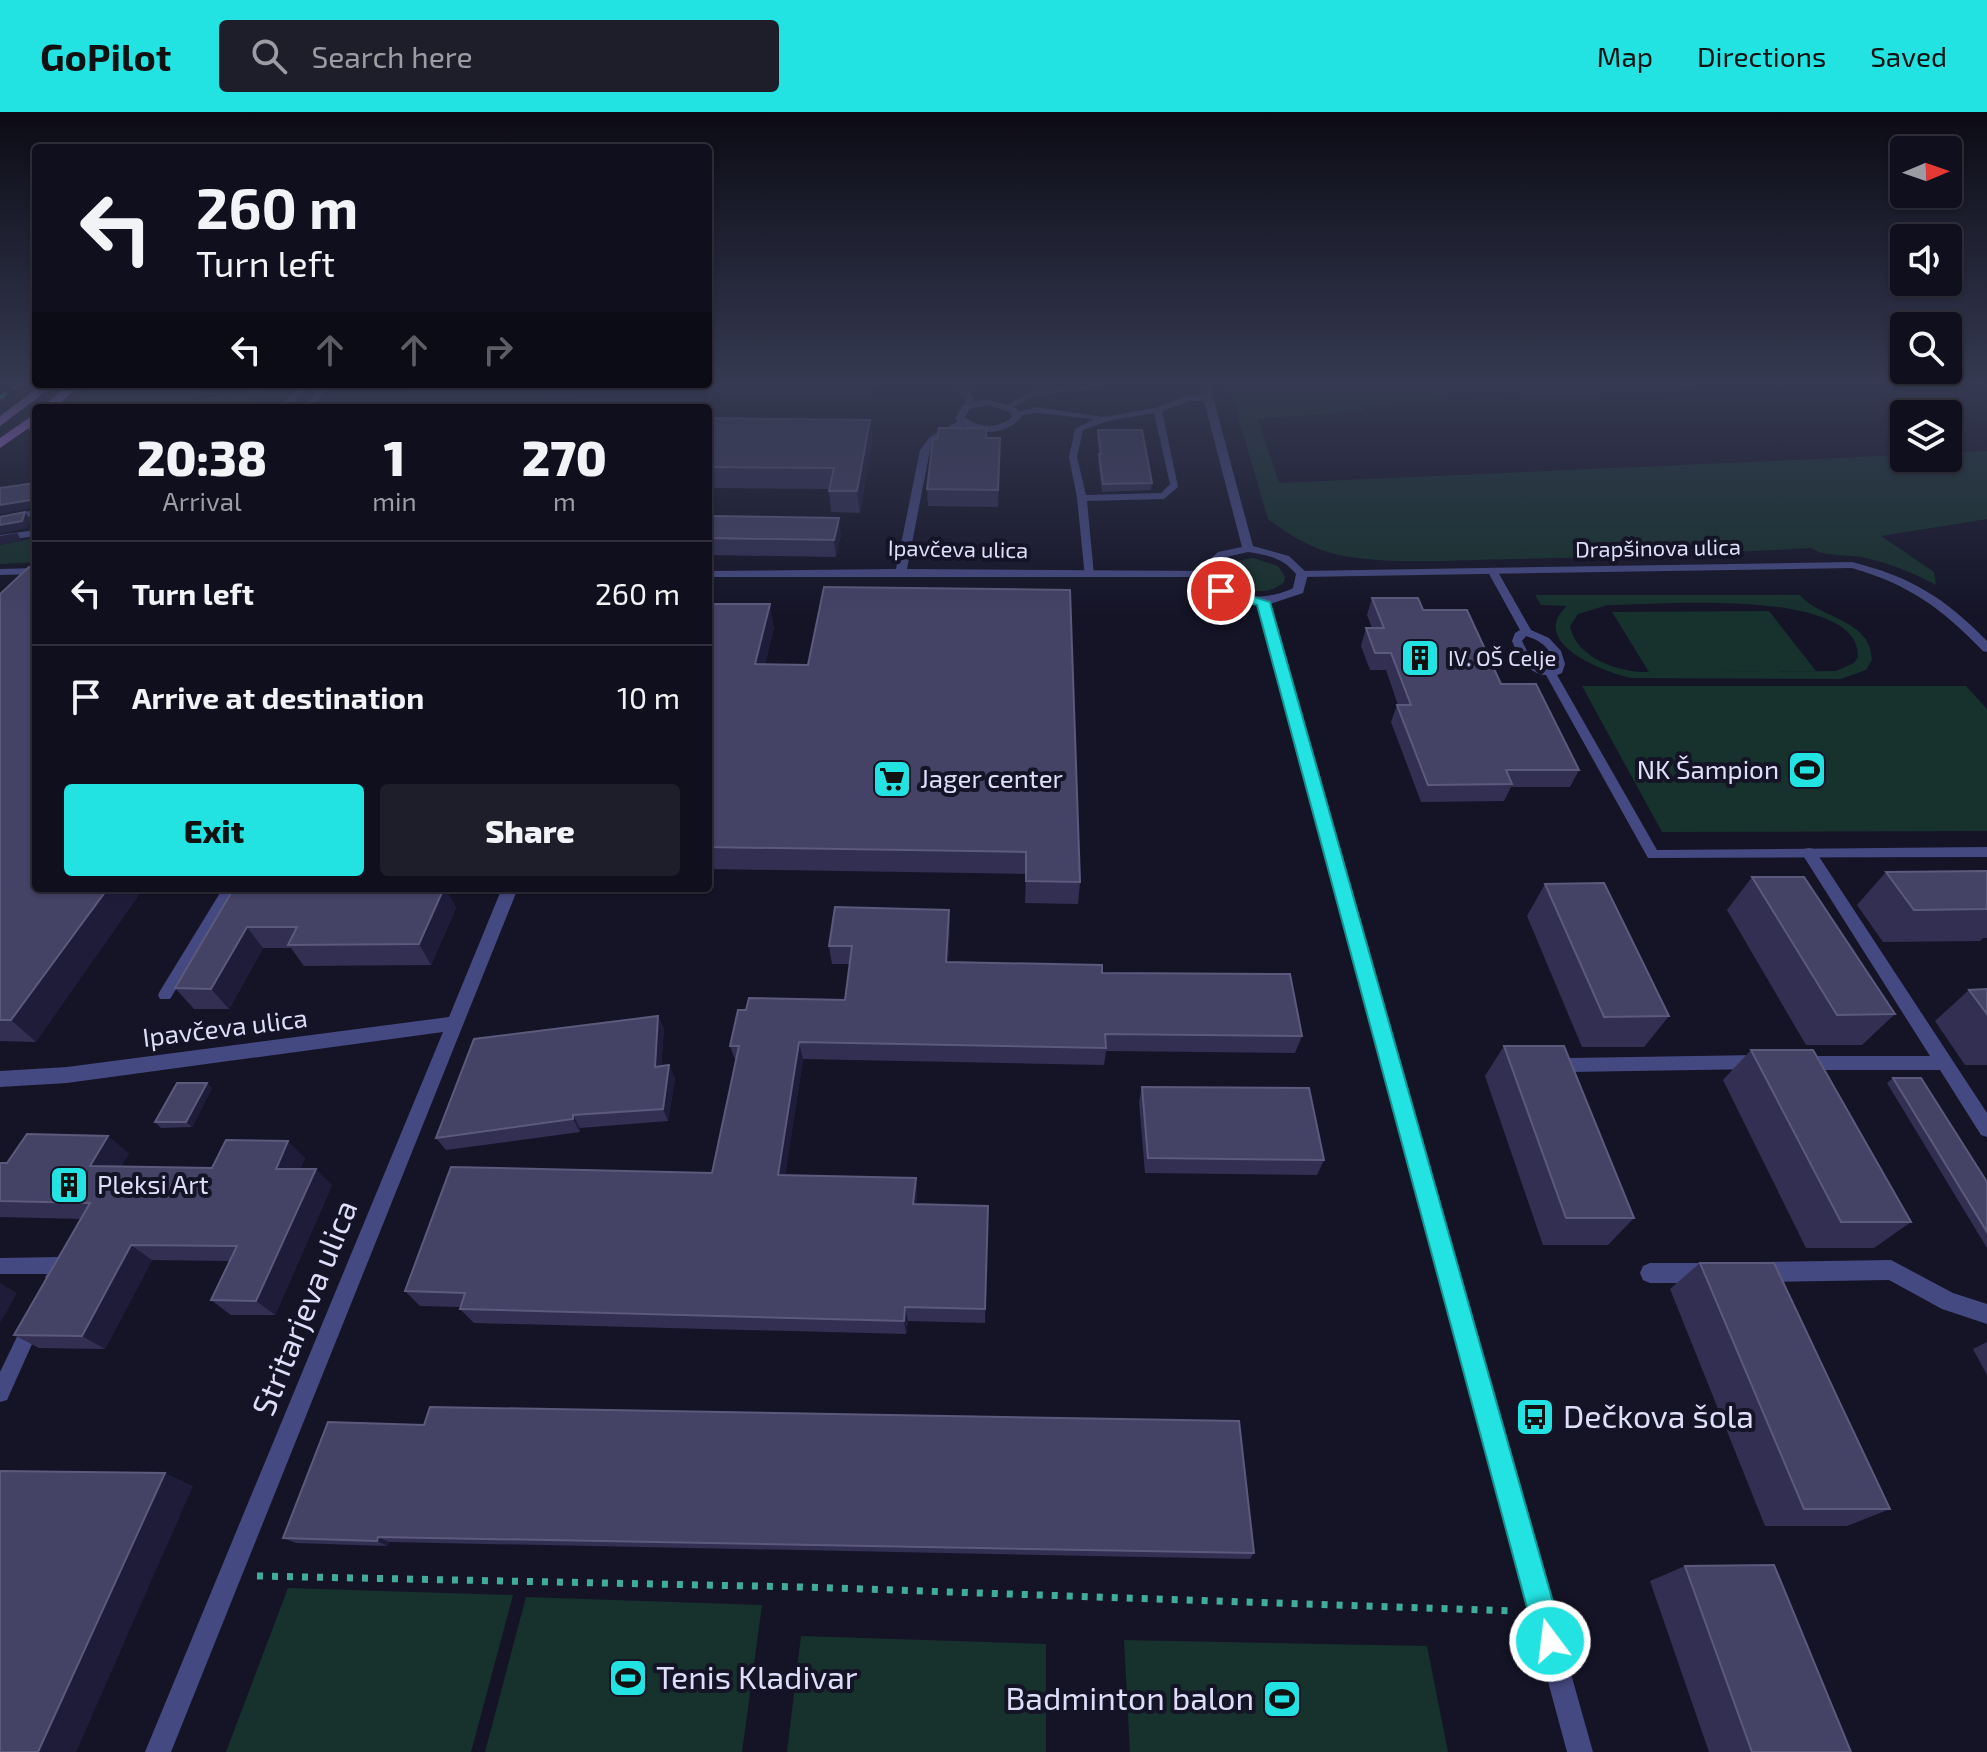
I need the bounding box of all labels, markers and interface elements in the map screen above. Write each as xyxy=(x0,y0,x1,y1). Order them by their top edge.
search box xyxy=(219,20,779,92)
text: GoPilot xyxy=(40,33,171,79)
icon: search xyxy=(247,34,291,78)
text: Search here xyxy=(311,38,473,74)
text: Map xyxy=(1597,39,1653,73)
text: Directions xyxy=(1697,39,1826,73)
text: Saved xyxy=(1870,39,1947,73)
north arrow xyxy=(1890,136,1962,208)
map controls xyxy=(1890,136,1962,472)
text: 260 m xyxy=(196,173,358,240)
icon: left xyxy=(64,176,168,280)
button: sound xyxy=(1890,224,1962,296)
text: Turn left xyxy=(196,241,335,284)
button: search xyxy=(1890,312,1962,384)
icon: left xyxy=(224,328,268,372)
icon: ahead xyxy=(308,328,352,372)
icon: ahead xyxy=(392,328,436,372)
icon: right xyxy=(476,328,520,372)
button: layers xyxy=(1890,400,1962,472)
text: 20:38 xyxy=(137,428,267,486)
text: 1 xyxy=(384,428,405,486)
text: 270 xyxy=(522,428,607,486)
text: Arrival xyxy=(163,485,242,516)
text: min xyxy=(372,485,417,516)
text: m xyxy=(553,485,576,516)
street label: Drapšinova ulica xyxy=(1575,533,1741,561)
street label: Ipavčeva ulica xyxy=(888,534,1028,562)
pin xyxy=(1187,557,1255,625)
icon: arrive xyxy=(1199,569,1243,613)
icon: left xyxy=(64,571,108,615)
text: Turn left xyxy=(132,575,254,611)
text: 260 m xyxy=(595,575,680,611)
building icon: IV. OŠ Celje xyxy=(1399,637,1441,679)
place label: IV. OŠ Celje xyxy=(1448,644,1556,671)
icon: arrive xyxy=(64,675,108,719)
text: Arrive at destination xyxy=(132,679,424,715)
text: 10 m xyxy=(617,679,680,715)
sports icon: NK Šampion xyxy=(1786,749,1828,791)
place label: NK Šampion xyxy=(1637,753,1779,784)
supermarket icon: Jager center xyxy=(871,758,913,800)
place label: Jager center xyxy=(920,762,1063,793)
button: Exit xyxy=(64,784,364,876)
button: Share xyxy=(380,784,680,876)
street label: Ipavčeva ulica xyxy=(141,1001,309,1052)
building icon: Pleksi Art xyxy=(48,1164,90,1206)
place label: Pleksi Art xyxy=(97,1168,209,1199)
street label: Stritarjeva ulica xyxy=(243,1194,365,1421)
bus stop icon: Dečkova šola xyxy=(1514,1396,1556,1438)
place label: Dečkova šola xyxy=(1563,1396,1754,1434)
position arrow xyxy=(1508,1599,1592,1683)
sports icon: Tenis Kladivar xyxy=(607,1657,649,1699)
place label: Tenis Kladivar xyxy=(656,1657,858,1695)
place label: Badminton balon xyxy=(1006,1678,1254,1716)
sports icon: Badminton balon xyxy=(1261,1678,1303,1720)

